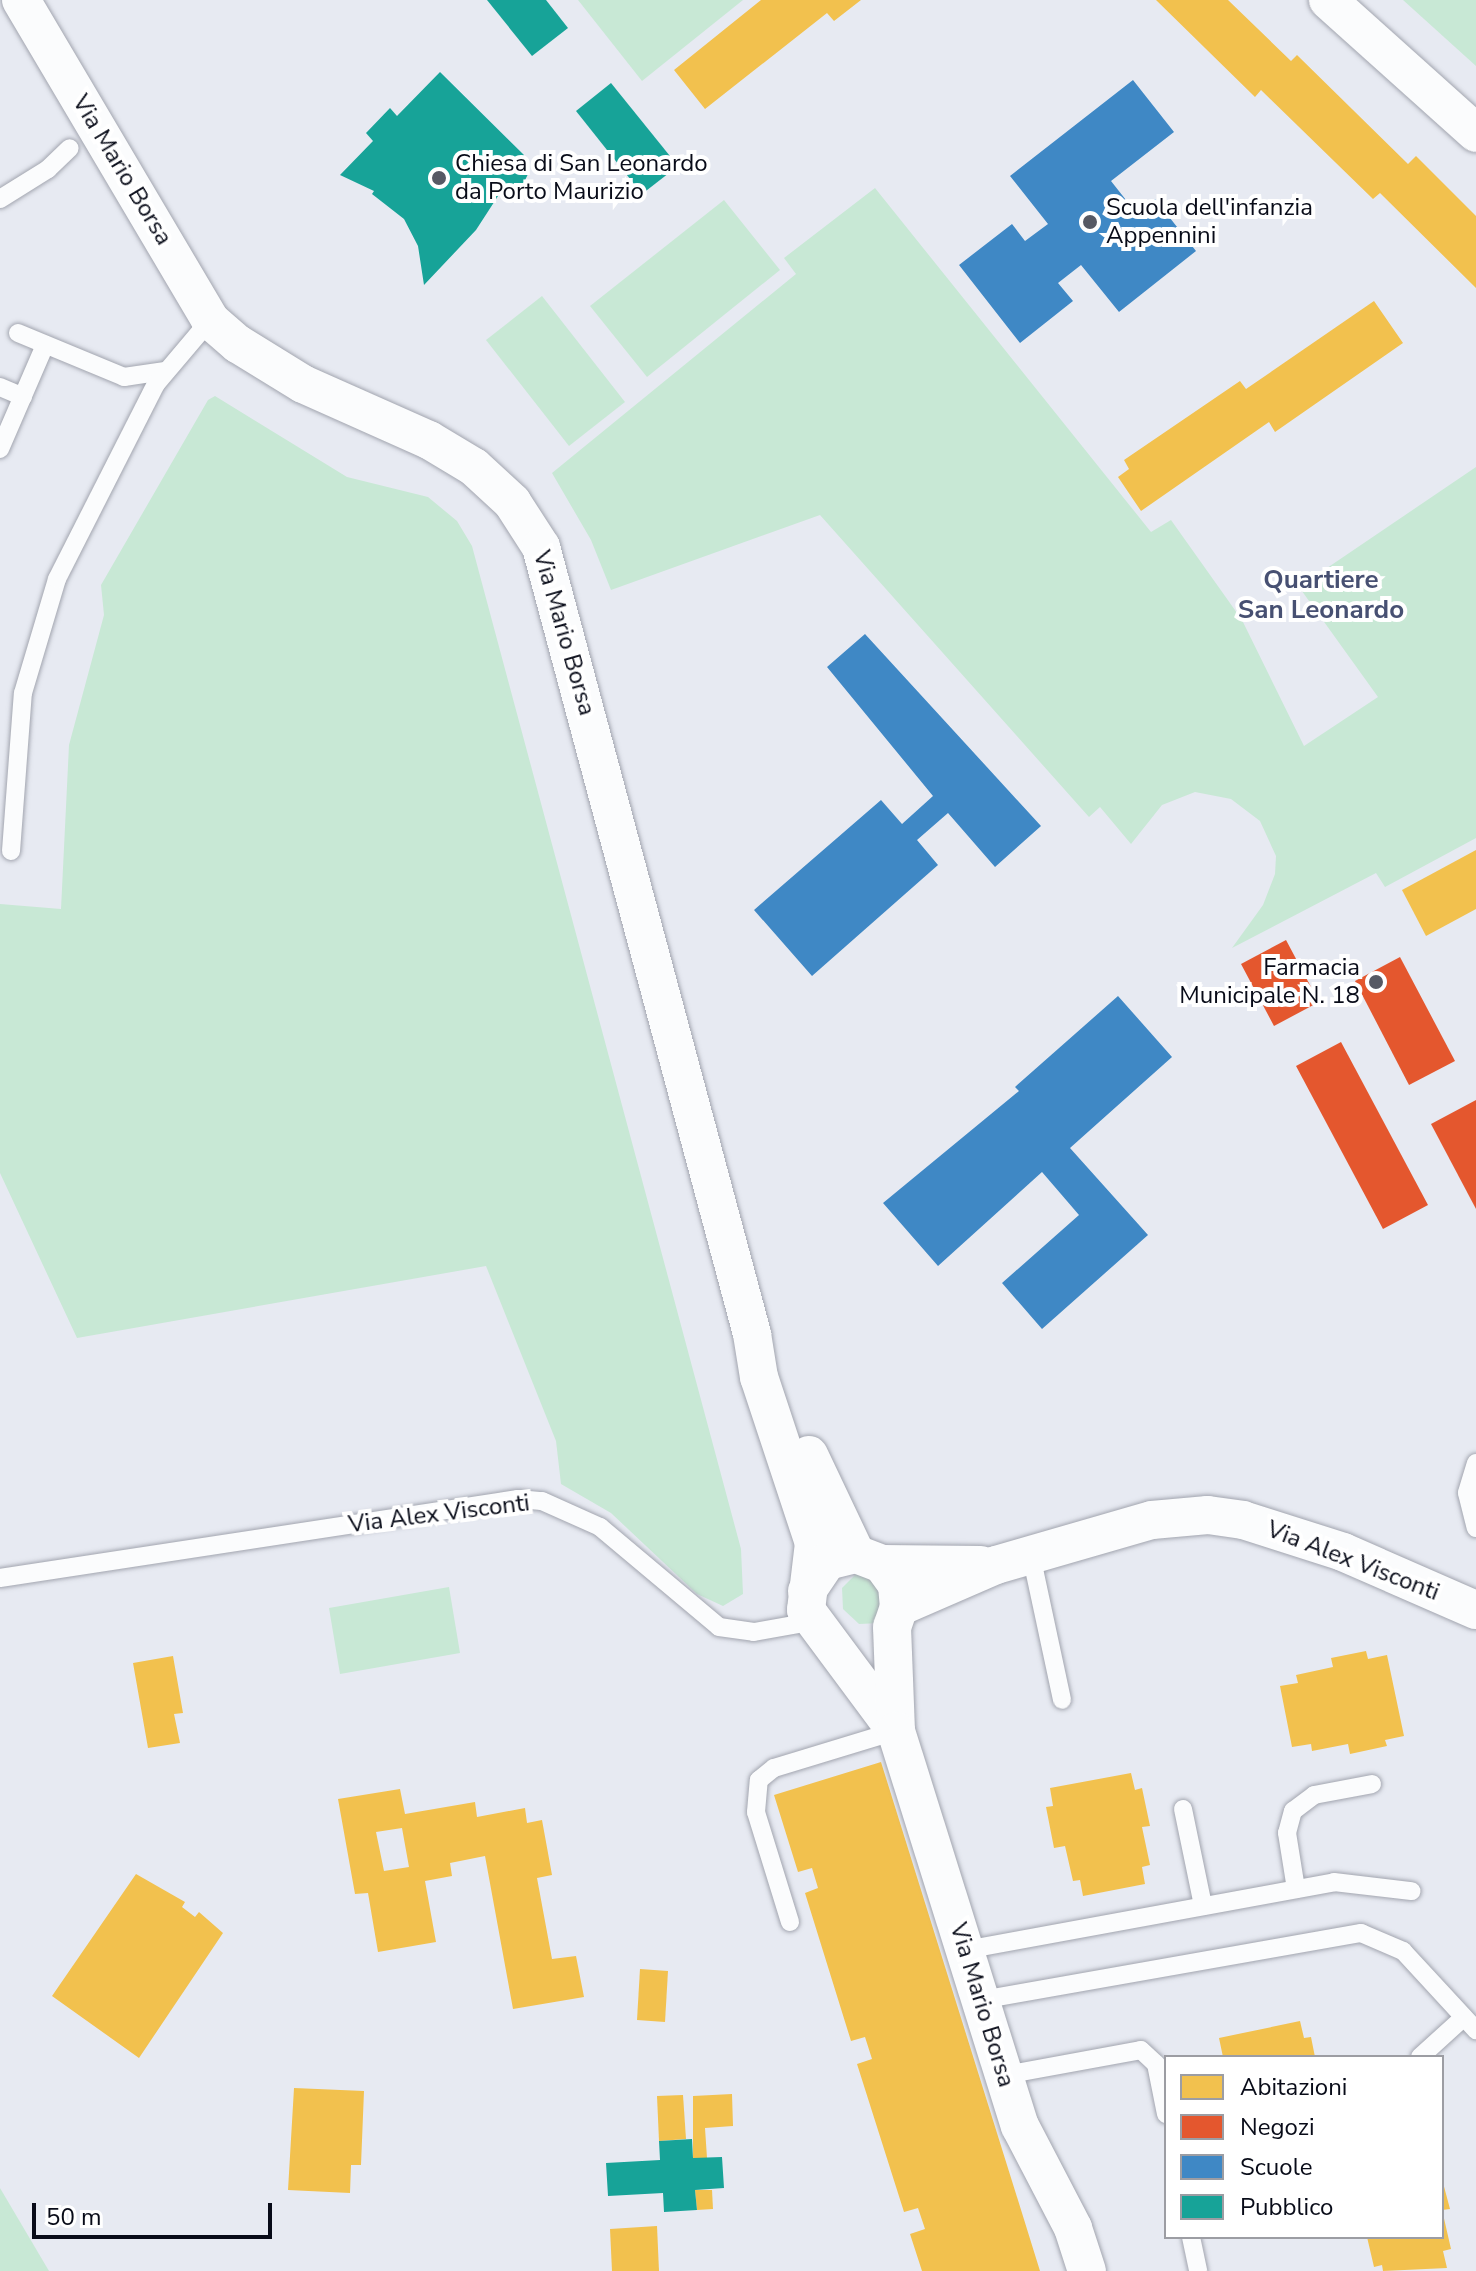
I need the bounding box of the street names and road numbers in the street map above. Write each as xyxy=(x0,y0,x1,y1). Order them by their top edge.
street label: Via Mario Borsa xyxy=(66,90,178,250)
street label: Via Mario Borsa xyxy=(527,547,601,719)
street label: Via Alex Visconti xyxy=(347,1489,531,1539)
street label: Via Alex Visconti xyxy=(1263,1515,1443,1607)
street label: Via Mario Borsa xyxy=(943,1919,1021,2091)

